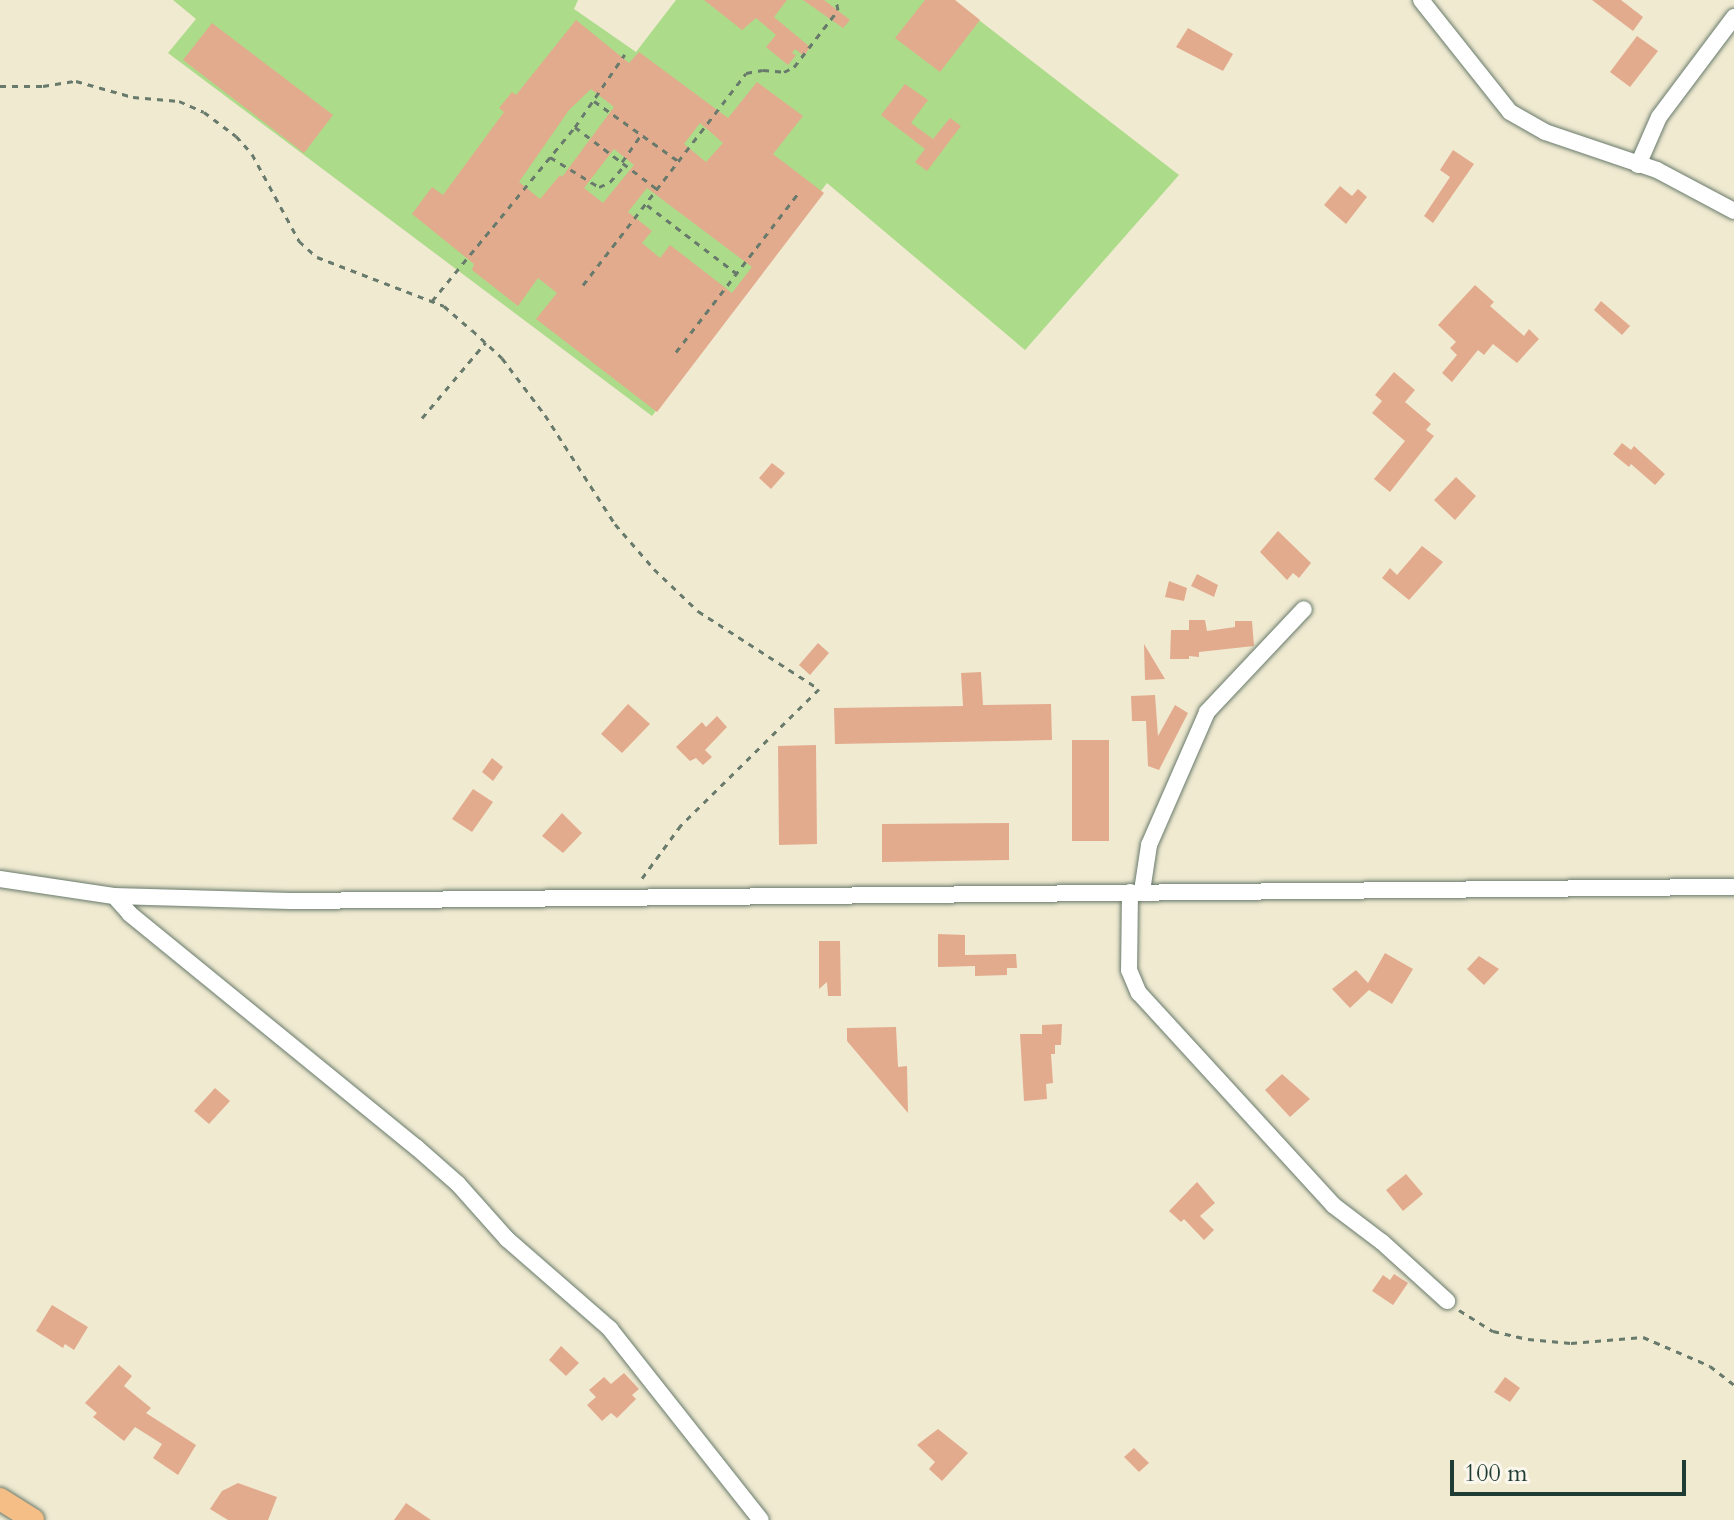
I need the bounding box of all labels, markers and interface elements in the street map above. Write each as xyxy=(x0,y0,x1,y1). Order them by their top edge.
scale bar xyxy=(1454,1444,1690,1494)
text: 100 m xyxy=(1464,1457,1528,1490)

